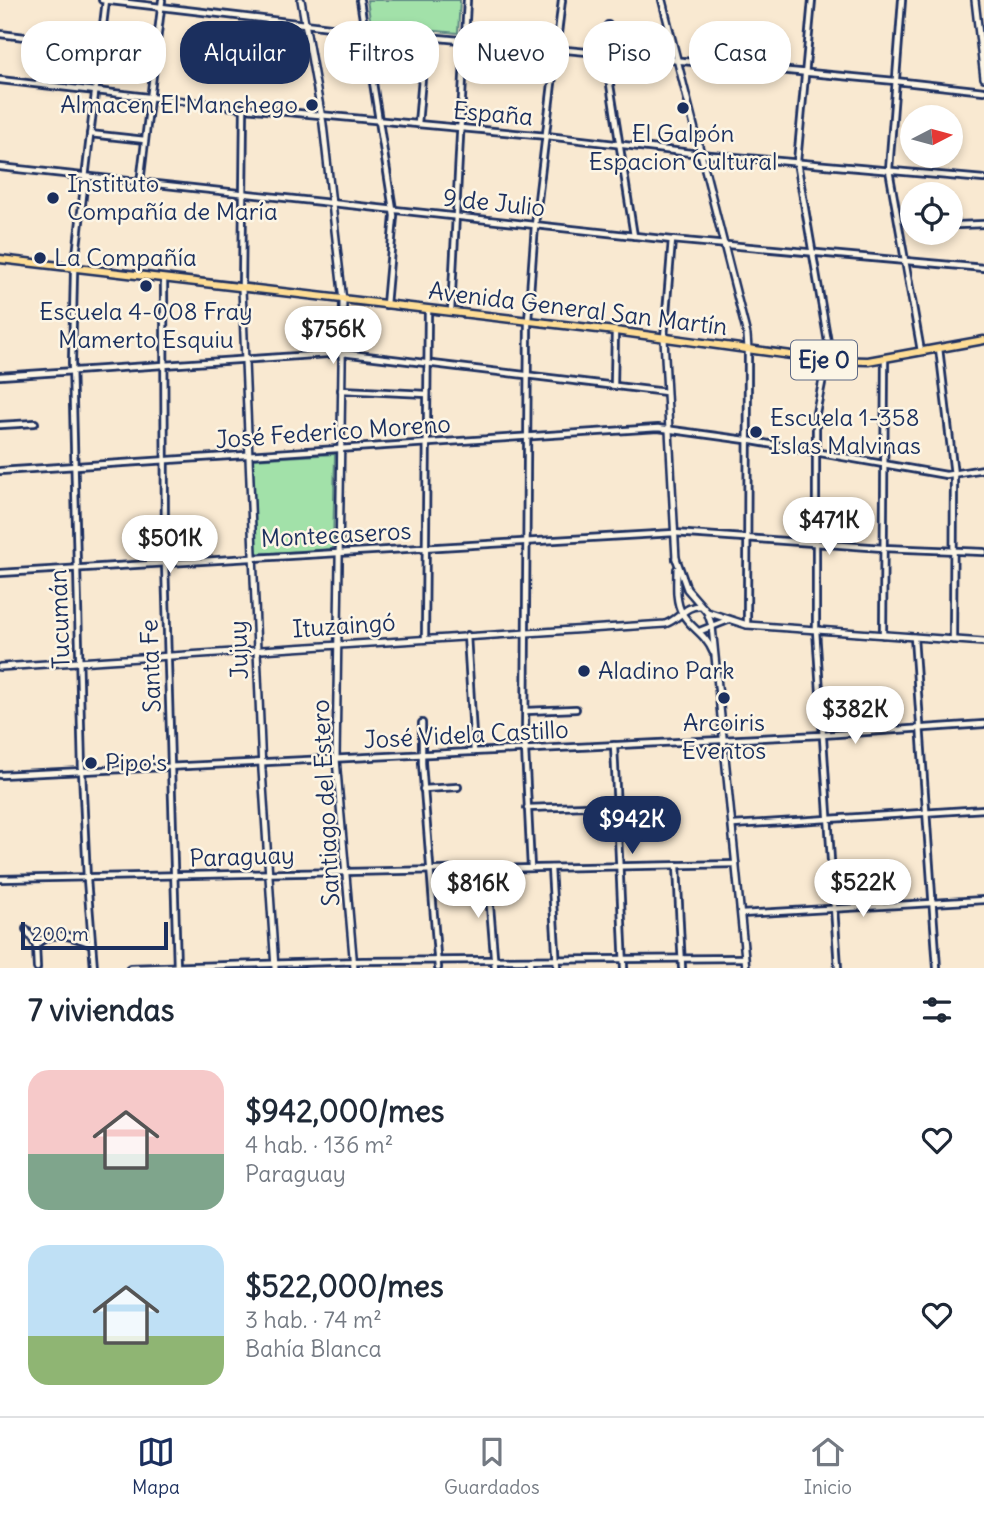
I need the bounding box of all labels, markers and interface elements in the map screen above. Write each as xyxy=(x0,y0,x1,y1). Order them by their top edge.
chip: Comprar xyxy=(21,21,166,84)
chip: Alquilar xyxy=(180,21,310,84)
chip: Filtros xyxy=(324,21,439,84)
chip: Nuevo xyxy=(453,21,569,84)
chip: Piso xyxy=(583,21,675,84)
chip: Casa xyxy=(689,21,791,84)
place label: Almacen El Manchego xyxy=(60,89,298,119)
street label: España xyxy=(452,95,534,131)
marker: Almacen El Manchego xyxy=(304,97,320,113)
marker: El Galpón Espacion Cultural xyxy=(675,100,691,116)
north arrow xyxy=(900,105,962,168)
map controls xyxy=(900,105,963,245)
place label: El Galpón Espacion Cultural xyxy=(589,118,777,176)
place label: Instituto Compañía de María xyxy=(67,168,278,226)
street label: 9 de Julio xyxy=(442,182,547,222)
button: locate xyxy=(900,182,963,245)
marker: Instituto Compañía de María xyxy=(45,190,61,206)
place label: La Compañía xyxy=(54,242,197,272)
marker: La Compañía xyxy=(32,250,48,266)
street label: Avenida General San Martín xyxy=(427,275,729,341)
marker: Escuela 4-008 Fray Mamerto Esquiu xyxy=(138,278,154,294)
place label: Escuela 4-008 Fray Mamerto Esquiu xyxy=(39,296,253,354)
pin: $756K xyxy=(284,306,382,366)
text: $756K xyxy=(301,314,365,343)
road number: Eje 0 xyxy=(791,340,857,380)
place label: Escuela 1-358 Islas Malvinas xyxy=(770,402,921,460)
street label: José Federico Moreno xyxy=(214,408,452,454)
marker: Escuela 1-358 Islas Malvinas xyxy=(748,424,764,440)
pin: $471K xyxy=(780,498,878,557)
text: $471K xyxy=(799,505,859,534)
street label: Montecaseros xyxy=(260,515,412,553)
pin: $501K xyxy=(121,516,219,575)
text: $501K xyxy=(138,523,202,552)
street label: Tucumán xyxy=(42,569,76,669)
street label: Ituzaingó xyxy=(291,606,396,644)
street label: Santa Fe xyxy=(133,619,167,713)
street label: Jujuy xyxy=(222,620,254,680)
place label: Aladino Park xyxy=(598,655,735,685)
marker: Aladino Park xyxy=(576,663,592,679)
pin: $382K xyxy=(806,686,904,746)
marker: Arcoiris Eventos xyxy=(716,690,732,706)
text: $382K xyxy=(822,694,888,723)
street label: Santiago del Estero xyxy=(305,699,345,907)
place label: Arcoiris Eventos xyxy=(682,707,766,765)
street label: José Videla Castillo xyxy=(363,714,569,754)
place label: Pipo's xyxy=(105,747,167,777)
marker: Pipo's xyxy=(83,755,99,771)
pin: $942K xyxy=(583,796,681,856)
text: $942K xyxy=(599,804,665,833)
street label: Paraguay xyxy=(189,839,295,873)
pin: $816K xyxy=(429,860,527,920)
pin: $522K xyxy=(814,860,912,919)
text: $522K xyxy=(830,867,896,896)
text: $816K xyxy=(447,868,509,897)
scale bar xyxy=(21,919,168,951)
text: 200 m xyxy=(32,922,89,946)
text: 7 viviendas xyxy=(28,991,174,1029)
icon: filters xyxy=(918,991,956,1029)
text: $942,000/mes xyxy=(245,1092,444,1130)
icon: home xyxy=(84,1098,168,1182)
icon: heart xyxy=(918,1121,956,1159)
text: 4 hab. · 136 m² xyxy=(245,1130,393,1159)
text: Paraguay xyxy=(245,1159,346,1188)
text: $522,000/mes xyxy=(245,1267,444,1305)
icon: home xyxy=(84,1273,168,1357)
icon: heart xyxy=(918,1296,956,1334)
text: 3 hab. · 74 m² xyxy=(245,1305,382,1334)
text: Bahía Blanca xyxy=(245,1334,382,1363)
tab: Mapa xyxy=(132,1433,180,1499)
tab: Guardados xyxy=(444,1433,540,1499)
tab: Inicio xyxy=(804,1433,852,1499)

